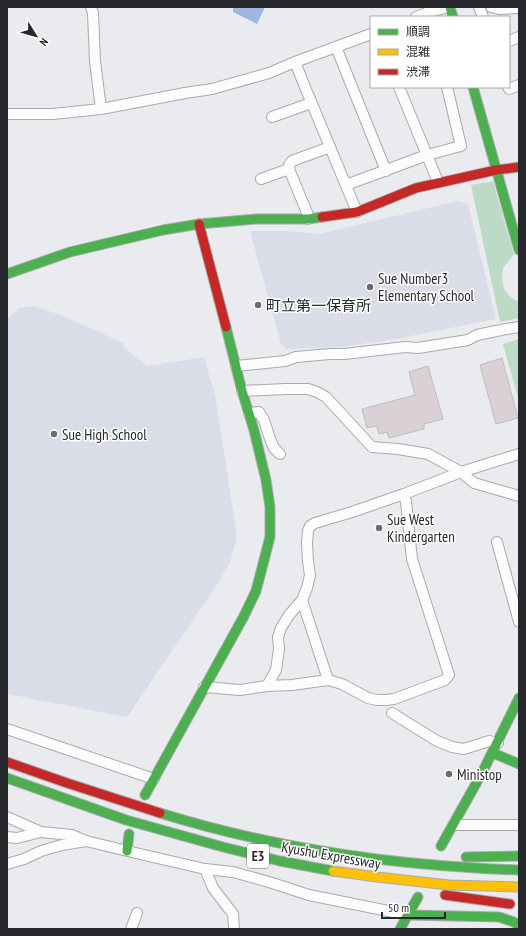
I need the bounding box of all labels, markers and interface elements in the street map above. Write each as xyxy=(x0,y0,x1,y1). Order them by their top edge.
north arrow xyxy=(16,16,56,56)
legend xyxy=(370,16,510,88)
text: 順調 xyxy=(406,24,430,39)
text: N xyxy=(37,35,51,49)
text: 混雑 xyxy=(406,44,430,59)
text: 渋滞 xyxy=(406,64,430,79)
place label: Sue Number3 Elementary School xyxy=(378,269,475,305)
marker: Sue Number3 Elementary School xyxy=(365,282,375,292)
place label: 町立第一保育所 xyxy=(266,296,371,315)
marker: 町立第一保育所 xyxy=(253,300,263,310)
place label: Sue High School xyxy=(62,425,147,444)
marker: Sue High School xyxy=(49,429,59,439)
place label: Sue West Kindergarten xyxy=(387,510,455,546)
marker: Sue West Kindergarten xyxy=(374,523,384,533)
place label: Ministop xyxy=(457,765,502,784)
marker: Ministop xyxy=(444,769,454,779)
street label: Kyushu Expressway xyxy=(280,837,382,873)
road number: E3 xyxy=(247,844,269,868)
scale bar xyxy=(382,894,445,920)
text: 50 m xyxy=(388,900,409,915)

